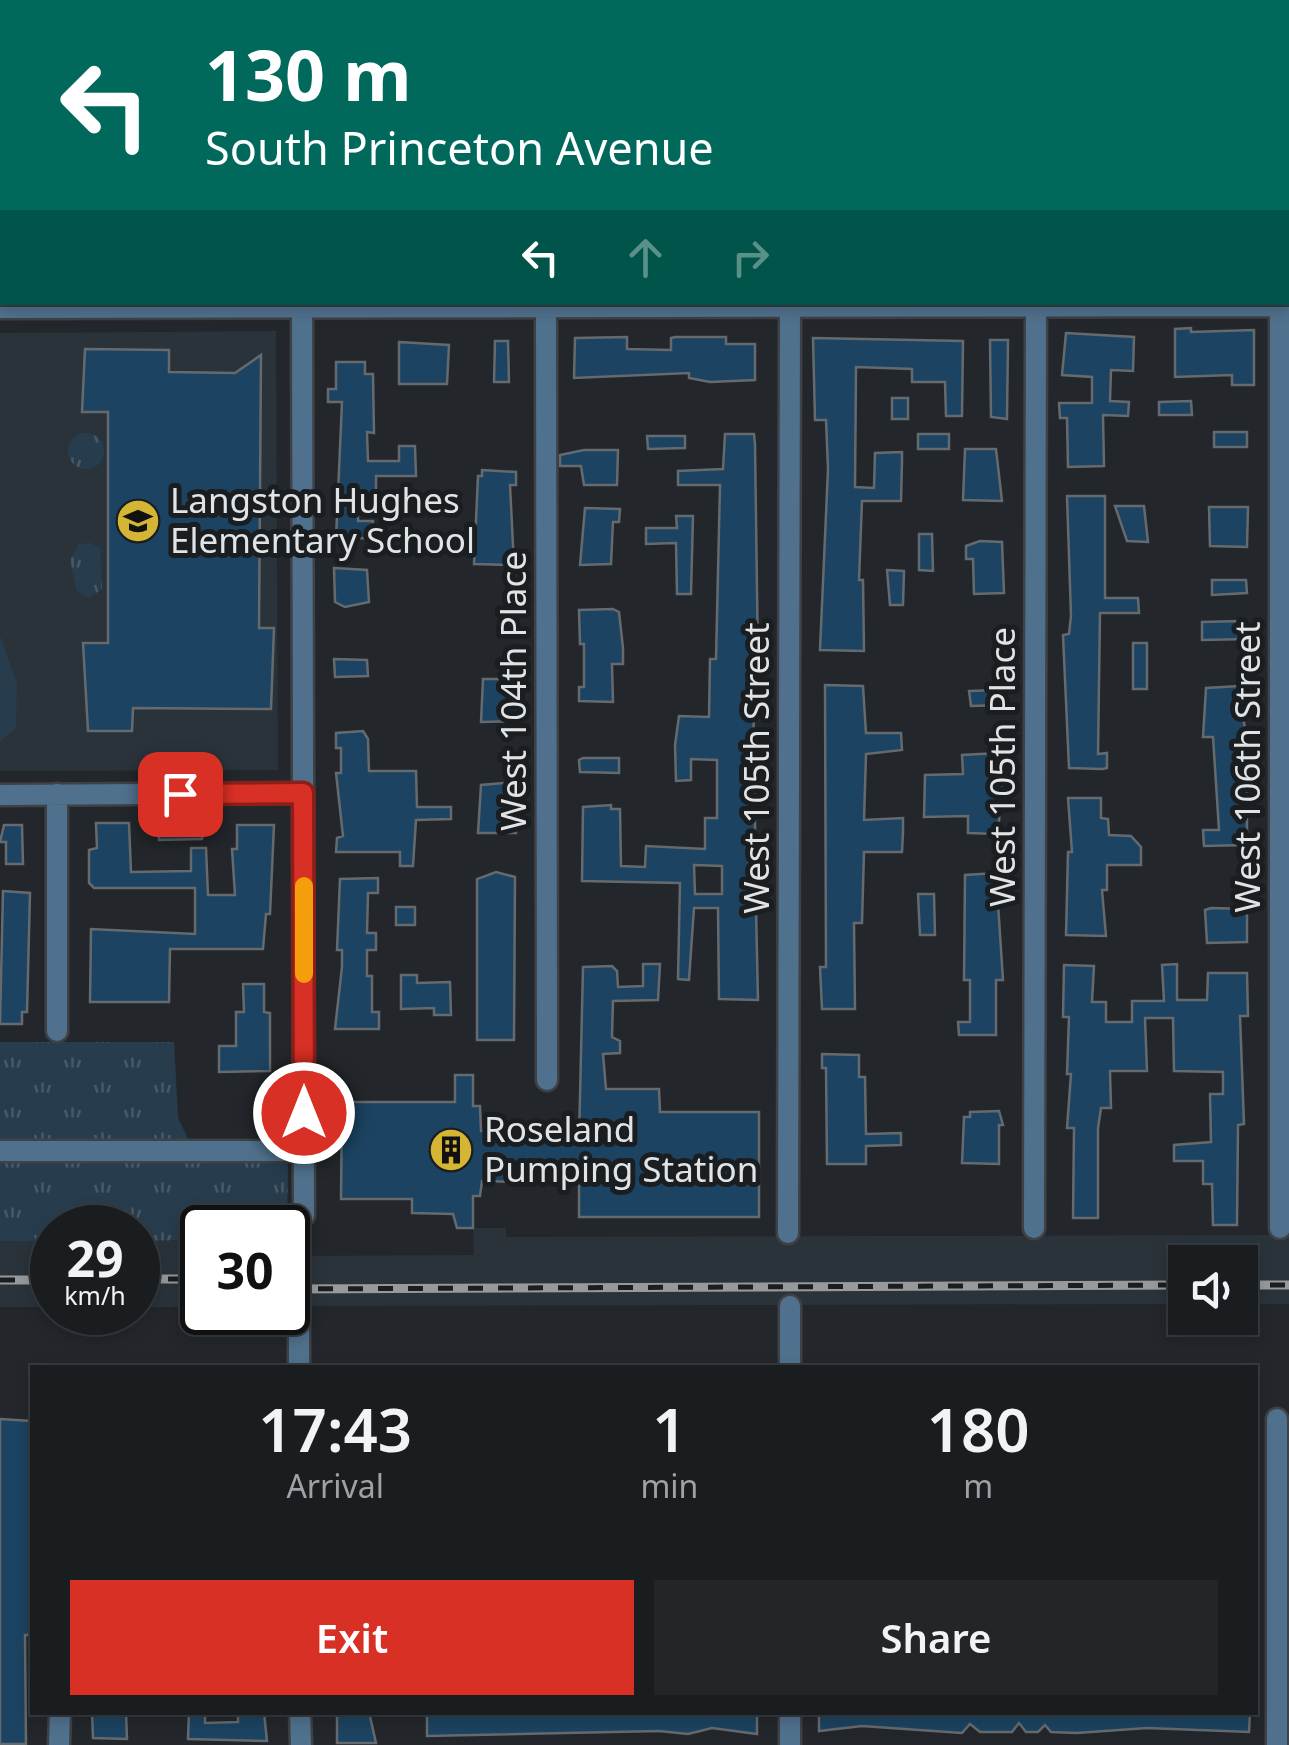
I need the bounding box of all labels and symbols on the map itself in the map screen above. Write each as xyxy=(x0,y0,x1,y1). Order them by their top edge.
place label: Langston Hughes Elementary School xyxy=(170,476,475,563)
school or university icon: Langston Hughes Elementary School xyxy=(115,498,161,544)
street label: West 104th Place xyxy=(489,551,536,831)
street label: West 106th Street xyxy=(1223,621,1270,913)
street label: West 105th Street xyxy=(732,622,779,914)
street label: West 105th Place xyxy=(978,627,1025,907)
pin xyxy=(138,752,223,837)
position arrow xyxy=(252,1061,356,1165)
place label: Roseland Pumping Station xyxy=(484,1105,758,1192)
building icon: Roseland Pumping Station xyxy=(428,1127,474,1173)
speed limit sign: 30 xyxy=(180,1205,310,1335)

